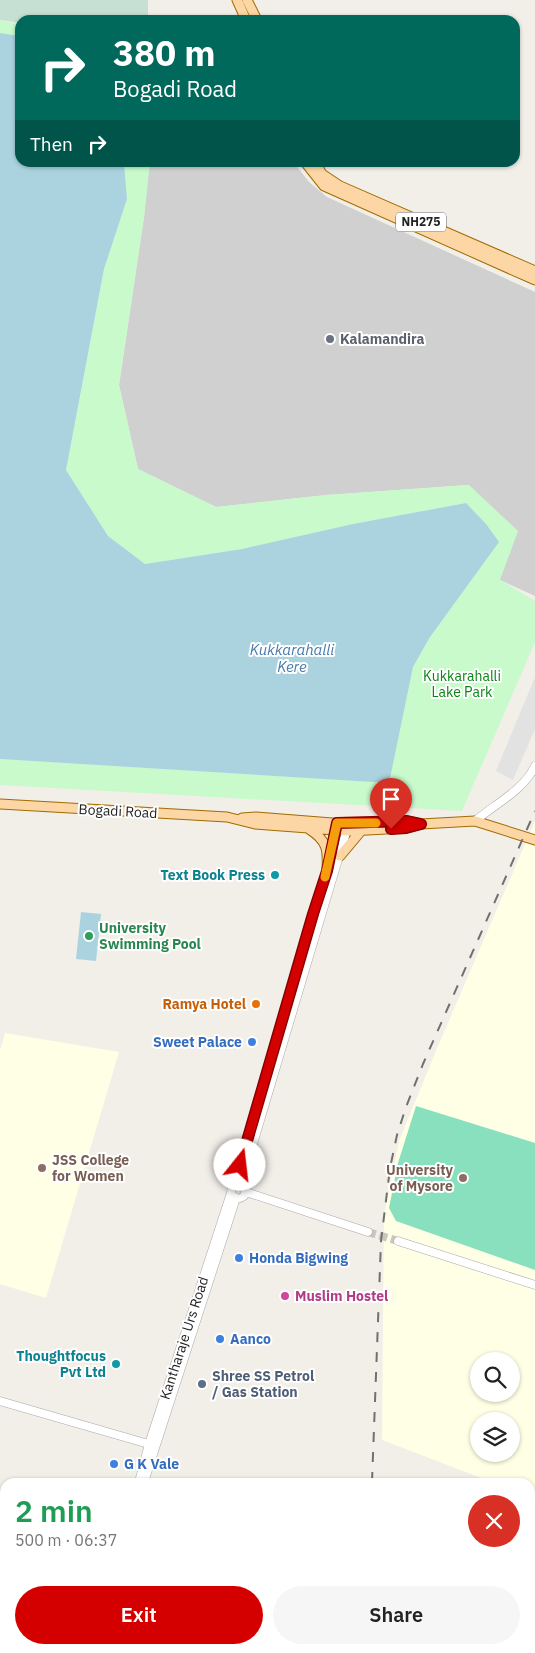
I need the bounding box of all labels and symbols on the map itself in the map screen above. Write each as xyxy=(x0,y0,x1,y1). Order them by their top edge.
road number: NH275 xyxy=(396,212,446,232)
place label: Kalamandira xyxy=(340,330,425,348)
marker: Kalamandira xyxy=(324,333,336,345)
water label: Kukkarahalli Kere xyxy=(250,640,334,676)
park label: Kukkarahalli Lake Park xyxy=(423,667,501,701)
pin xyxy=(370,778,412,829)
street label: Bogadi Road xyxy=(78,800,158,822)
place label: Text Book Press xyxy=(161,866,265,884)
marker: Text Book Press xyxy=(269,869,281,881)
place label: University Swimming Pool xyxy=(99,919,201,953)
marker: University Swimming Pool xyxy=(83,930,95,942)
place label: Ramya Hotel xyxy=(162,995,246,1013)
marker: Ramya Hotel xyxy=(250,998,262,1010)
place label: Sweet Palace xyxy=(153,1033,242,1051)
marker: Sweet Palace xyxy=(246,1036,258,1048)
position arrow xyxy=(213,1138,265,1190)
place label: JSS College for Women xyxy=(52,1151,129,1185)
place label: University of Mysore xyxy=(386,1161,454,1195)
marker: JSS College for Women xyxy=(36,1162,48,1174)
marker: University of Mysore xyxy=(457,1172,469,1184)
place label: Honda Bigwing xyxy=(249,1249,348,1267)
marker: Honda Bigwing xyxy=(233,1252,245,1264)
street label: Kantharaje Urs Road xyxy=(156,1274,212,1402)
place label: Muslim Hostel xyxy=(295,1287,388,1305)
marker: Muslim Hostel xyxy=(279,1290,291,1302)
place label: Aanco xyxy=(230,1330,271,1348)
marker: Aanco xyxy=(214,1333,226,1345)
place label: Thoughtfocus Pvt Ltd xyxy=(16,1347,106,1381)
marker: Thoughtfocus Pvt Ltd xyxy=(110,1358,122,1370)
place label: Shree SS Petrol / Gas Station xyxy=(212,1367,314,1401)
marker: Shree SS Petrol / Gas Station xyxy=(196,1378,208,1390)
place label: G K Vale xyxy=(124,1455,179,1473)
marker: G K Vale xyxy=(108,1458,120,1470)

